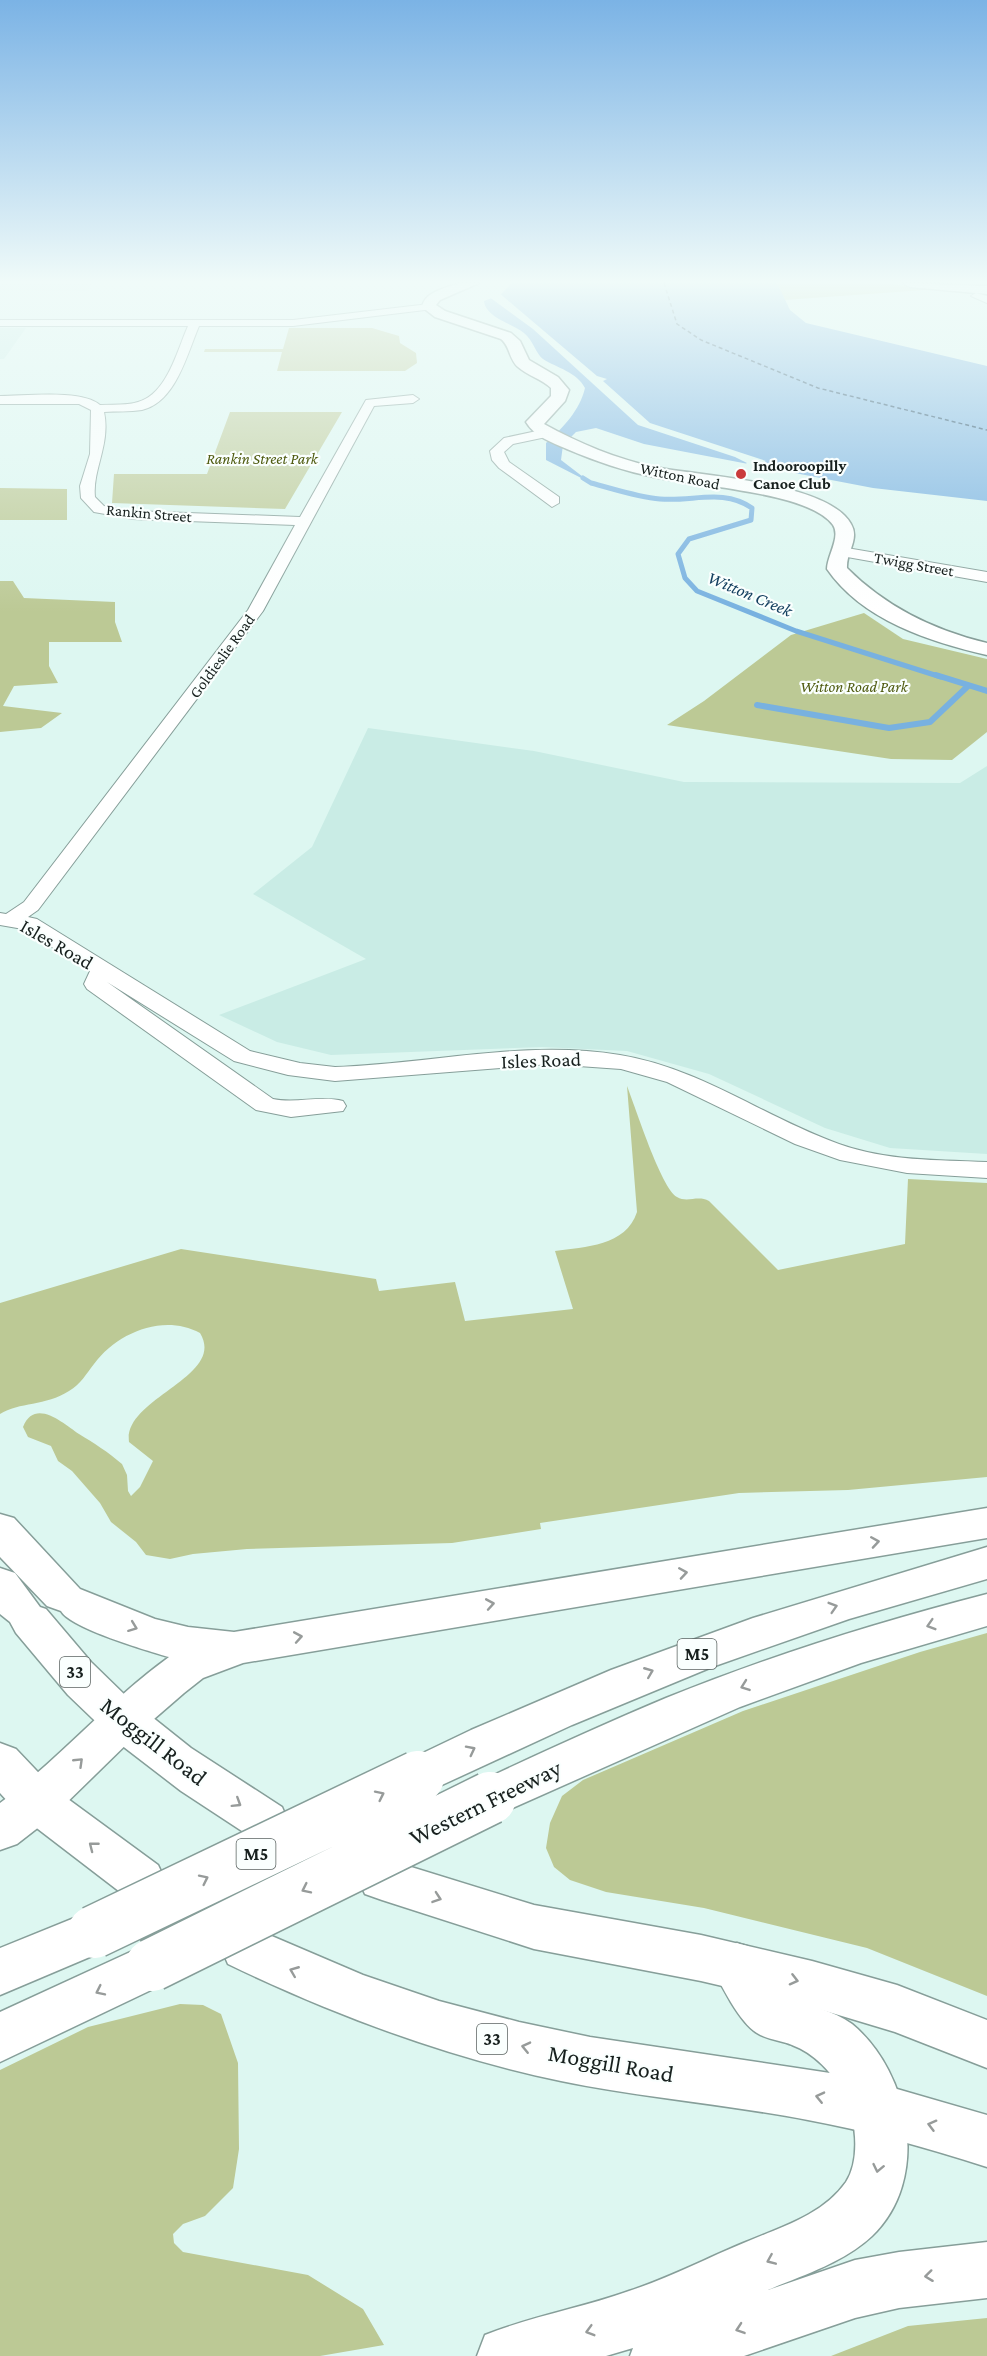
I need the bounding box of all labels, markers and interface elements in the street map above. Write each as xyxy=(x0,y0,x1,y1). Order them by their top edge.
park label: Rankin Street Park xyxy=(206,450,319,467)
place label: Indooroopilly Canoe Club xyxy=(753,457,846,492)
street label: Witton Road xyxy=(639,459,722,493)
marker: Indooroopilly Canoe Club xyxy=(734,467,748,481)
street label: Rankin Street xyxy=(106,501,193,525)
street label: Twigg Street xyxy=(873,549,956,580)
water label: Witton Creek xyxy=(705,567,796,621)
street label: Goldieslie Road xyxy=(186,610,258,701)
park label: Witton Road Park xyxy=(800,678,909,695)
street label: Isles Road xyxy=(17,914,98,974)
street label: Isles Road xyxy=(501,1048,582,1072)
one-way arrow xyxy=(870,1536,880,1549)
one-way arrow xyxy=(678,1567,687,1579)
one-way arrow xyxy=(485,1598,495,1611)
one-way arrow xyxy=(827,1602,838,1615)
one-way arrow xyxy=(926,1618,937,1630)
one-way arrow xyxy=(127,1620,138,1633)
one-way arrow xyxy=(293,1631,303,1644)
road number: M5 xyxy=(678,1639,716,1669)
road number: 33 xyxy=(60,1657,90,1687)
one-way arrow xyxy=(643,1667,654,1679)
one-way arrow xyxy=(741,1679,751,1692)
street label: Moggill Road xyxy=(96,1691,213,1791)
one-way arrow xyxy=(464,1746,475,1757)
street label: Western Freeway xyxy=(405,1753,566,1850)
one-way arrow xyxy=(72,1758,83,1769)
one-way arrow xyxy=(373,1791,384,1803)
one-way arrow xyxy=(231,1796,241,1808)
road number: M5 xyxy=(236,1839,276,1869)
one-way arrow xyxy=(89,1843,100,1854)
one-way arrow xyxy=(197,1875,208,1887)
one-way arrow xyxy=(302,1882,313,1893)
one-way arrow xyxy=(431,1890,442,1903)
one-way arrow xyxy=(290,1966,301,1978)
one-way arrow xyxy=(788,1972,798,1985)
one-way arrow xyxy=(95,1984,106,1995)
road number: 33 xyxy=(477,2024,507,2054)
street label: Moggill Road xyxy=(546,2039,676,2087)
one-way arrow xyxy=(521,2042,531,2055)
one-way arrow xyxy=(815,2091,825,2104)
one-way arrow xyxy=(927,2119,937,2132)
one-way arrow xyxy=(872,2163,885,2173)
one-way arrow xyxy=(767,2253,778,2265)
one-way arrow xyxy=(924,2270,933,2282)
one-way arrow xyxy=(735,2321,746,2334)
one-way arrow xyxy=(585,2324,596,2336)

